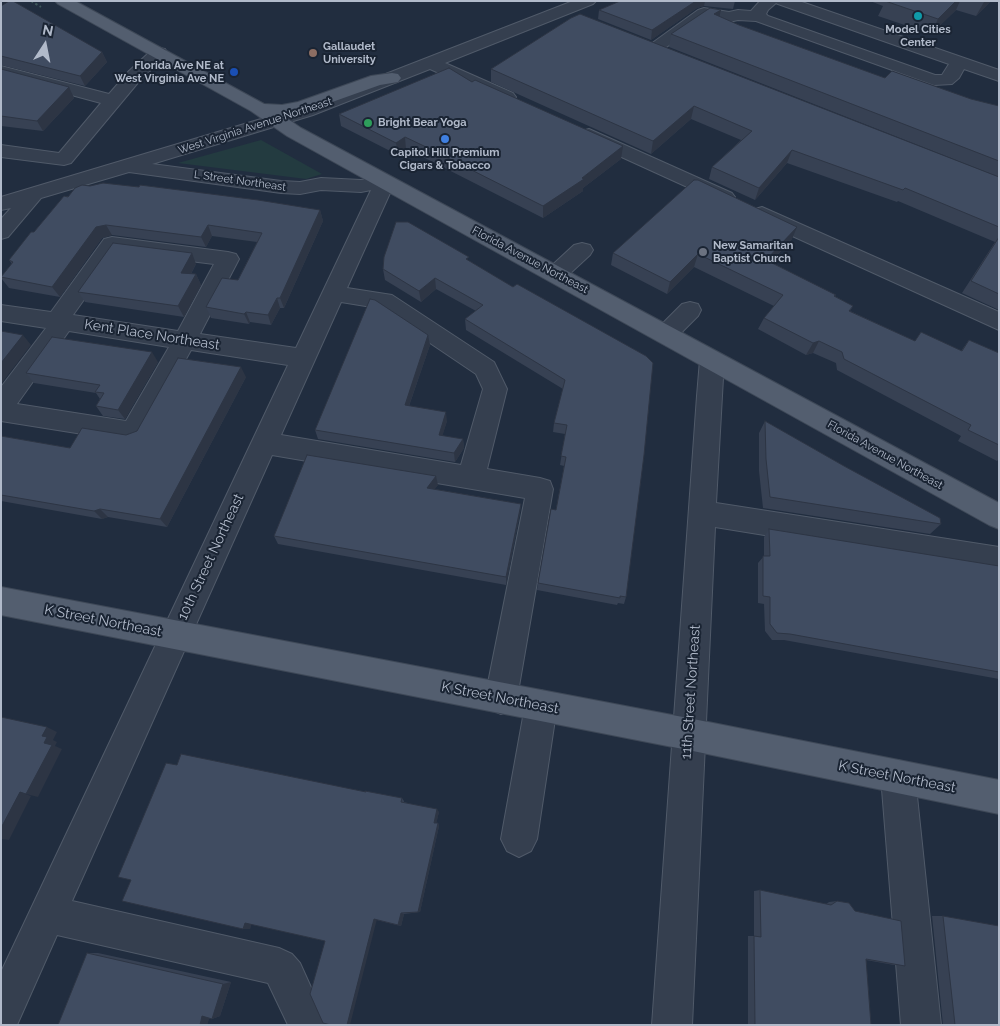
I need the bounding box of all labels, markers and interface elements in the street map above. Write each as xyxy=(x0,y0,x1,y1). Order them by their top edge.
marker: Model Cities Center xyxy=(912,10,924,22)
north arrow xyxy=(20,20,70,70)
text: N xyxy=(41,21,55,39)
place label: Model Cities Center xyxy=(885,23,951,49)
place label: Gallaudet University xyxy=(323,40,376,66)
marker: Gallaudet University xyxy=(307,47,319,59)
place label: Florida Ave NE at West Virginia Ave NE xyxy=(115,59,224,85)
marker: Florida Ave NE at West Virginia Ave NE xyxy=(228,66,240,78)
street label: West Virginia Avenue Northeast xyxy=(176,95,334,157)
place label: Bright Bear Yoga xyxy=(378,116,466,130)
marker: Bright Bear Yoga xyxy=(362,117,374,129)
marker: Capitol Hill Premium Cigars & Tobacco xyxy=(439,133,451,145)
place label: Capitol Hill Premium Cigars & Tobacco xyxy=(391,146,499,172)
street label: L Street Northeast xyxy=(193,168,287,194)
street label: Florida Avenue Northeast xyxy=(470,224,590,296)
place label: New Samaritan Baptist Church xyxy=(713,239,793,265)
marker: New Samaritan Baptist Church xyxy=(697,246,709,258)
street label: Kent Place Northeast xyxy=(83,316,221,354)
street label: Florida Avenue Northeast xyxy=(825,418,945,492)
street label: 10th Street Northeast xyxy=(174,491,248,623)
street label: K Street Northeast xyxy=(43,601,163,641)
street label: 11th Street Northeast xyxy=(678,624,704,760)
street label: K Street Northeast xyxy=(440,678,560,718)
street label: K Street Northeast xyxy=(837,757,957,797)

